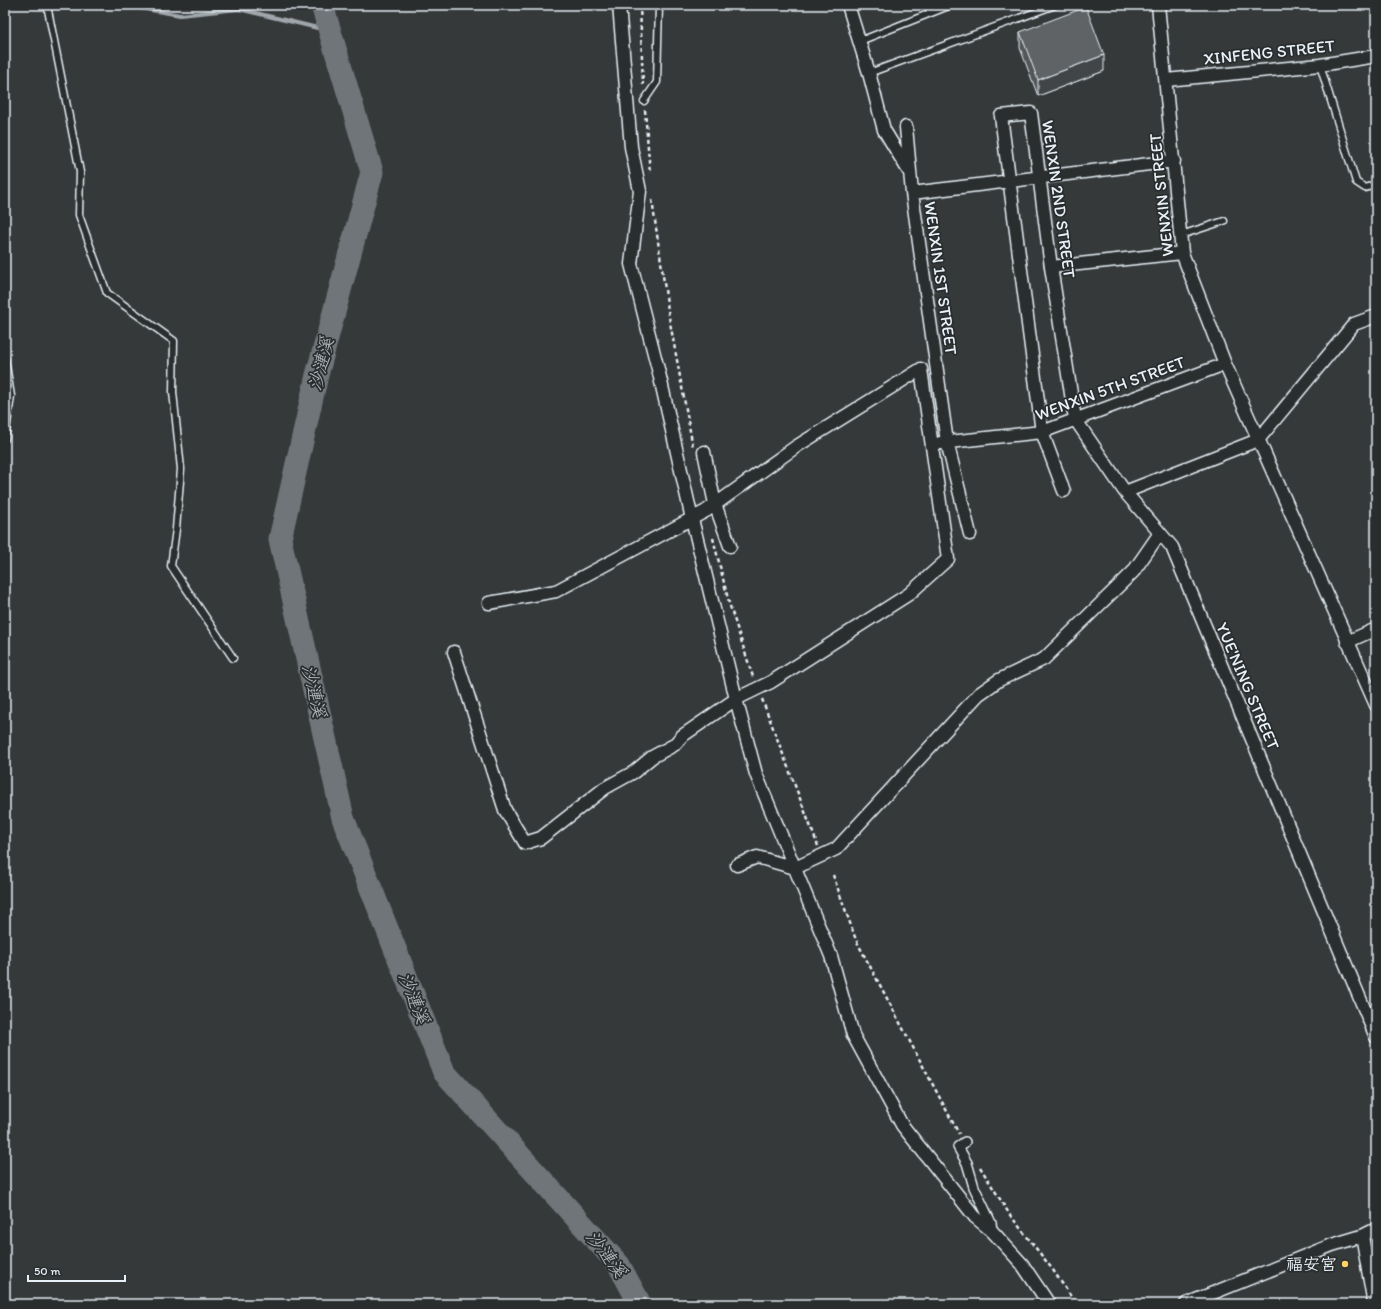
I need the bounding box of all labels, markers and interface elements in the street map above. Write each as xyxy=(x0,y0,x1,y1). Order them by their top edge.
street label: XINFENG STREET xyxy=(1202,35,1336,69)
street label: WENXIN 2ND STREET xyxy=(1038,119,1080,280)
street label: WENXIN STREET xyxy=(1145,132,1177,258)
street label: WENXIN 1ST STREET xyxy=(920,200,962,356)
water label: 沙漣溪 xyxy=(304,334,338,393)
street label: WENXIN 5TH STREET xyxy=(1032,351,1188,424)
street label: YUE'NING STREET xyxy=(1212,619,1284,753)
water label: 沙漣溪 xyxy=(297,662,331,721)
water label: 沙漣溪 xyxy=(394,969,435,1028)
water label: 沙漣溪 xyxy=(581,1226,632,1283)
place label: 福安宮 xyxy=(1286,1254,1337,1274)
scale bar xyxy=(28,1257,125,1283)
marker: 福安宮 xyxy=(1340,1259,1350,1269)
text: 50 m xyxy=(34,1264,60,1278)

